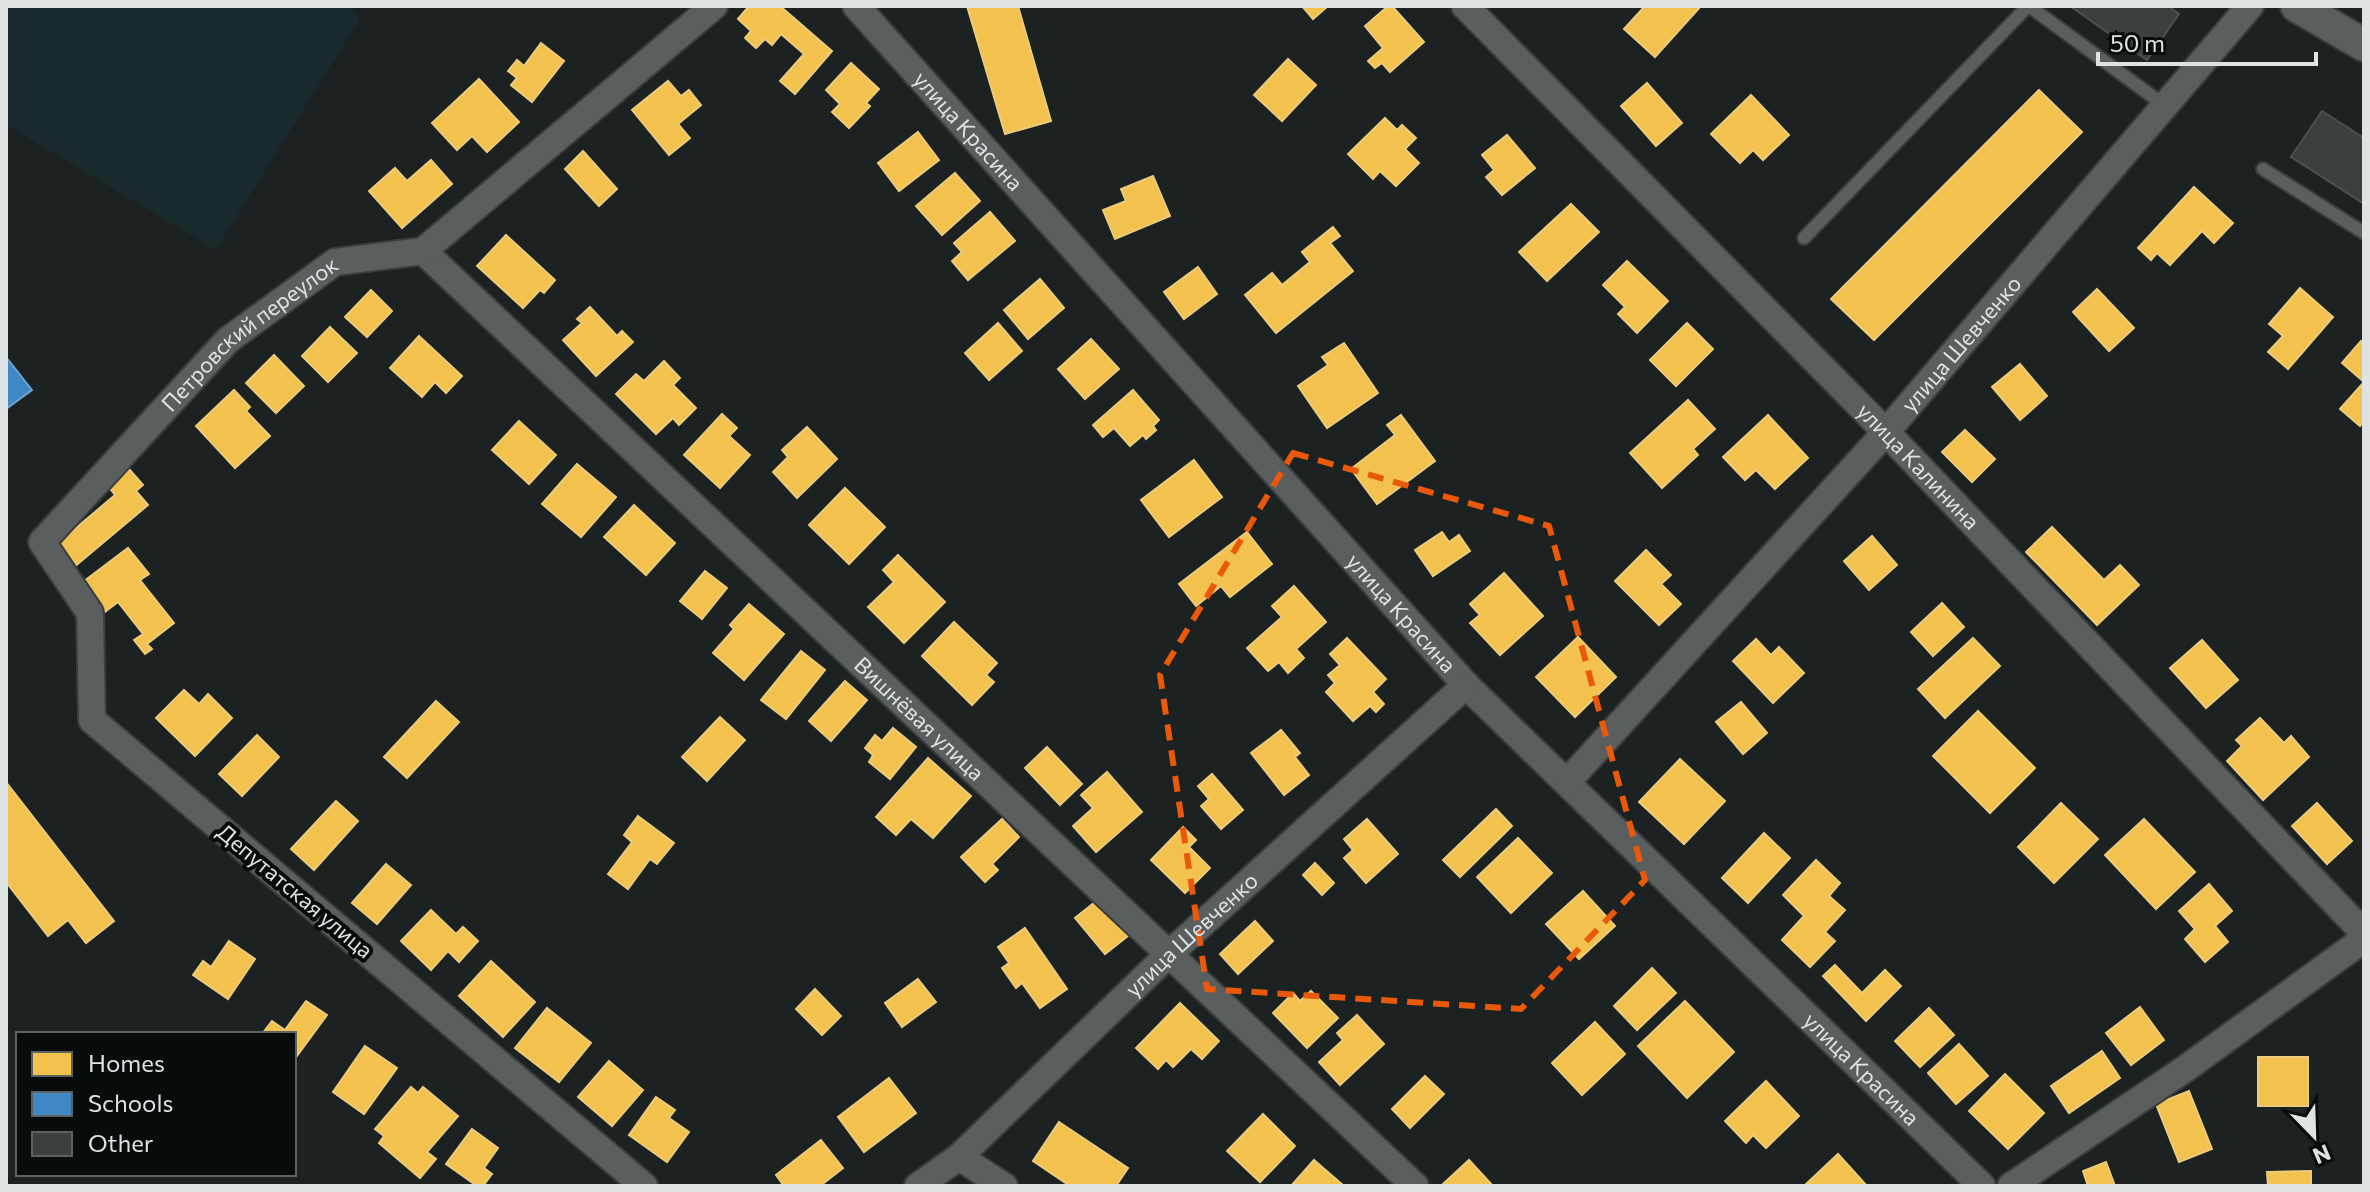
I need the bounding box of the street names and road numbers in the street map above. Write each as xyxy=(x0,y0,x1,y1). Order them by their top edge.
street label: улица Красина xyxy=(908,65,1029,196)
street label: Петровский переулок xyxy=(155,250,343,417)
street label: улица Шевченко xyxy=(1895,270,2027,417)
street label: улица Калинина xyxy=(1852,397,1986,535)
street label: улица Красина xyxy=(1341,548,1462,678)
street label: Вишнёвая улица xyxy=(849,651,990,786)
street label: Депутатская улица xyxy=(212,818,379,964)
street label: улица Шевченко xyxy=(1119,866,1263,1002)
street label: улица Красина xyxy=(1798,1006,1925,1131)

